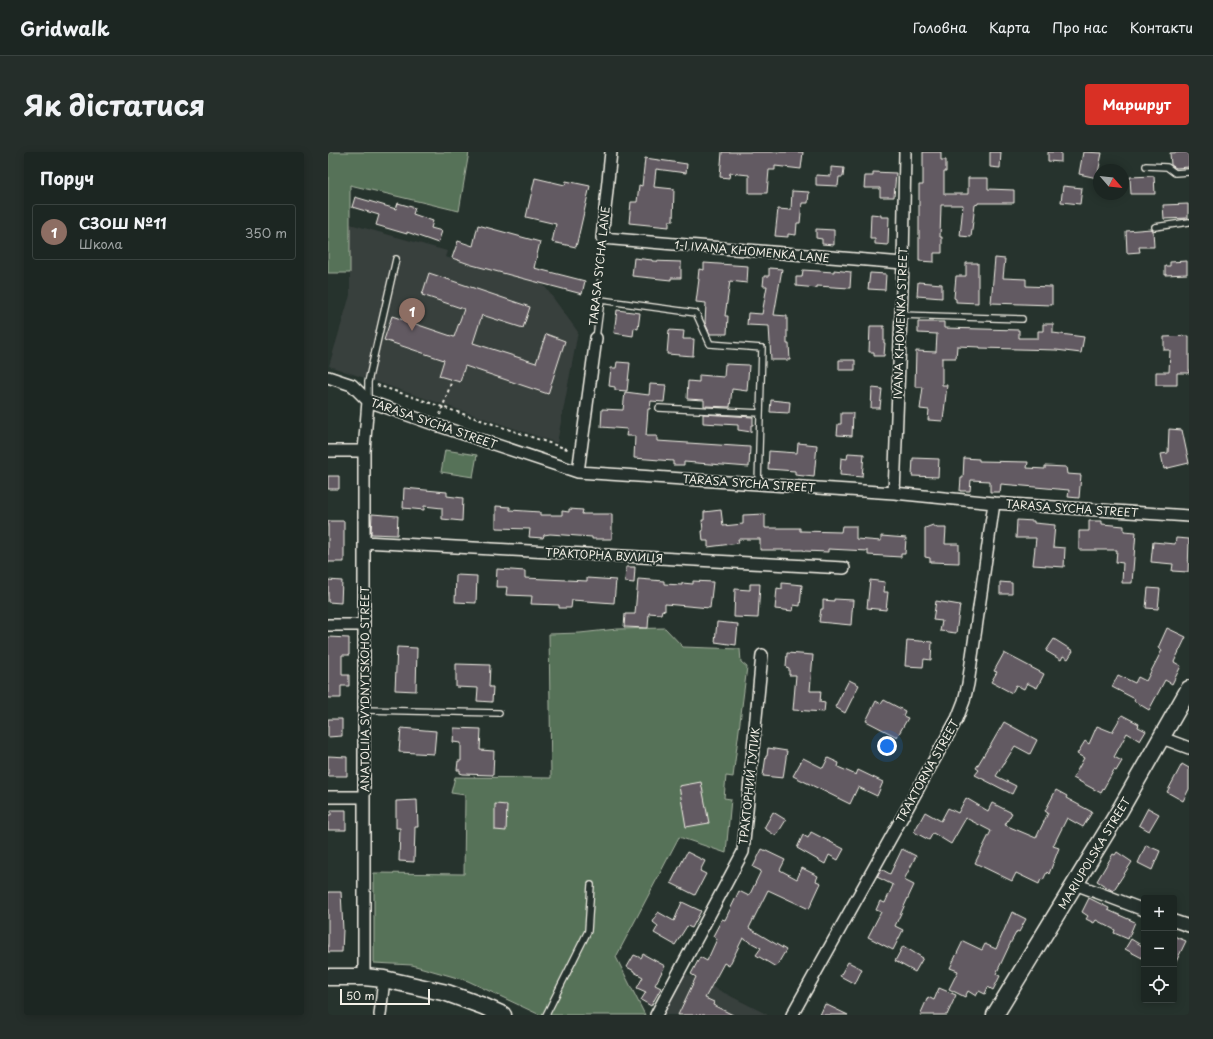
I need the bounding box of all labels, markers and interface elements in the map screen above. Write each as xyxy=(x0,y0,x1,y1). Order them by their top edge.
text: Gridwalk xyxy=(20,14,110,42)
text: Головна xyxy=(913,17,967,38)
text: Карта xyxy=(989,17,1030,38)
text: Про нас xyxy=(1052,17,1108,38)
text: Контакти xyxy=(1130,17,1193,38)
text: Як дістатися xyxy=(24,83,205,126)
button: Маршрут xyxy=(1085,84,1189,125)
north arrow xyxy=(1093,164,1129,200)
text: Поруч xyxy=(40,165,94,191)
street label: TARASA SYCHA LANE xyxy=(584,205,614,327)
text: СЗОШ №11 xyxy=(79,211,167,234)
text: 1 xyxy=(51,223,57,242)
text: 350 m xyxy=(245,223,287,242)
text: Школа xyxy=(79,234,123,253)
street label: 1-I IVANA KHOMENKA LANE xyxy=(674,236,830,266)
street label: IVANA KHOMENKA STREET xyxy=(889,246,911,399)
pin: 1 xyxy=(399,298,425,331)
street label: TARASA SYCHA STREET xyxy=(368,393,500,453)
street label: TARASA SYCHA STREET xyxy=(682,470,816,496)
street label: TARASA SYCHA STREET xyxy=(1005,495,1139,521)
street label: ТРАКТОРНА ВУЛИЦЯ xyxy=(545,543,663,567)
street label: ANATOLIIA SVYDNYTSKOHO STREET xyxy=(356,585,373,792)
street label: TRAKTORNA STREET xyxy=(891,716,963,826)
street label: ТРАКТОРНИЙ ТУПИК xyxy=(734,726,764,846)
your location xyxy=(877,736,897,756)
street label: MARIUPOLSKA STREET xyxy=(1054,793,1135,912)
map controls xyxy=(1141,895,1177,1003)
button: + xyxy=(1141,895,1177,931)
button: − xyxy=(1141,931,1177,967)
button: locate xyxy=(1141,967,1177,1003)
scale bar xyxy=(340,987,430,1006)
text: 50 m xyxy=(346,987,375,1004)

